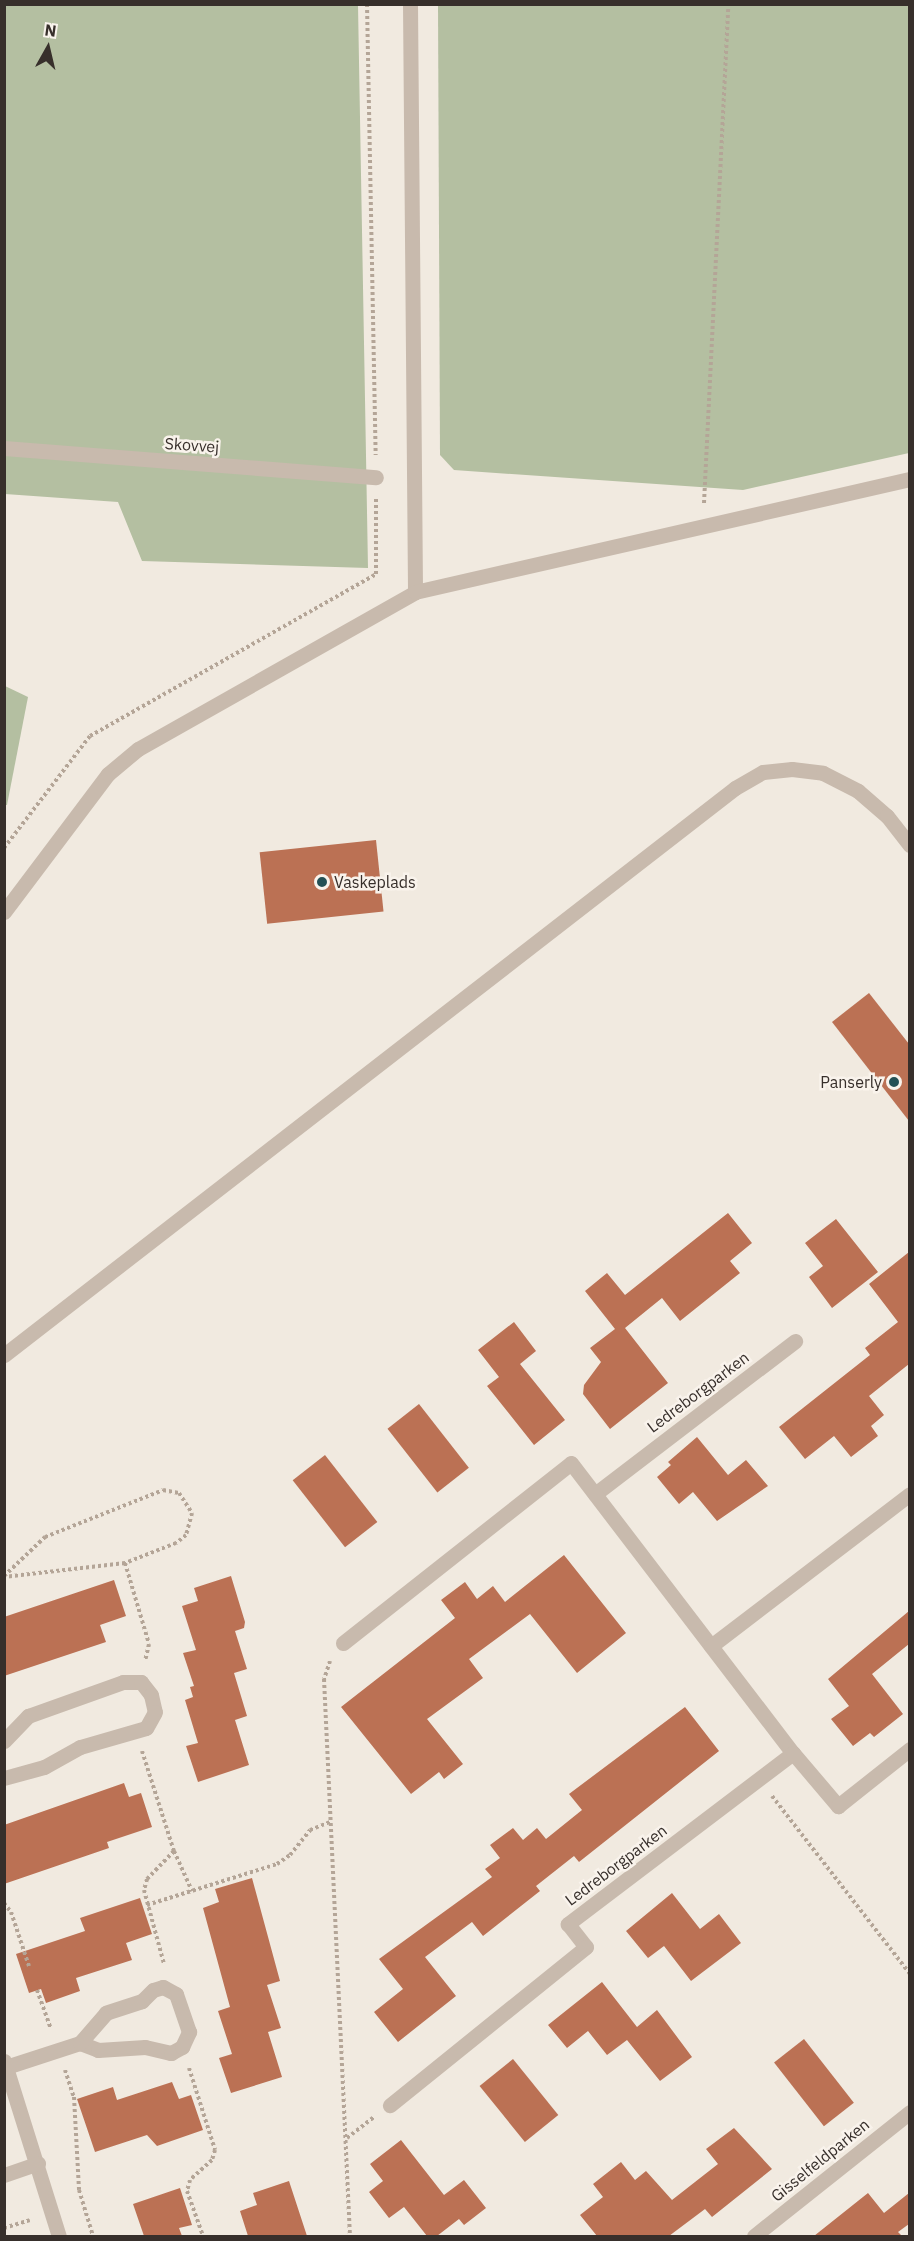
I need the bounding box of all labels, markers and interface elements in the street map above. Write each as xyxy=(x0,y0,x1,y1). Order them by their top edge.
north arrow xyxy=(18,18,78,78)
text: N xyxy=(43,19,58,41)
street label: Skovvej xyxy=(164,434,220,456)
place label: Vaskeplads xyxy=(334,872,416,892)
marker: Vaskeplads xyxy=(315,875,329,889)
place label: Panserly xyxy=(820,1072,882,1092)
marker: Panserly xyxy=(887,1075,901,1089)
street label: Ledreborgparken xyxy=(643,1347,753,1437)
street label: Ledreborgparken xyxy=(561,1820,671,1910)
street label: Gisselfeldparken xyxy=(767,2114,873,2206)

